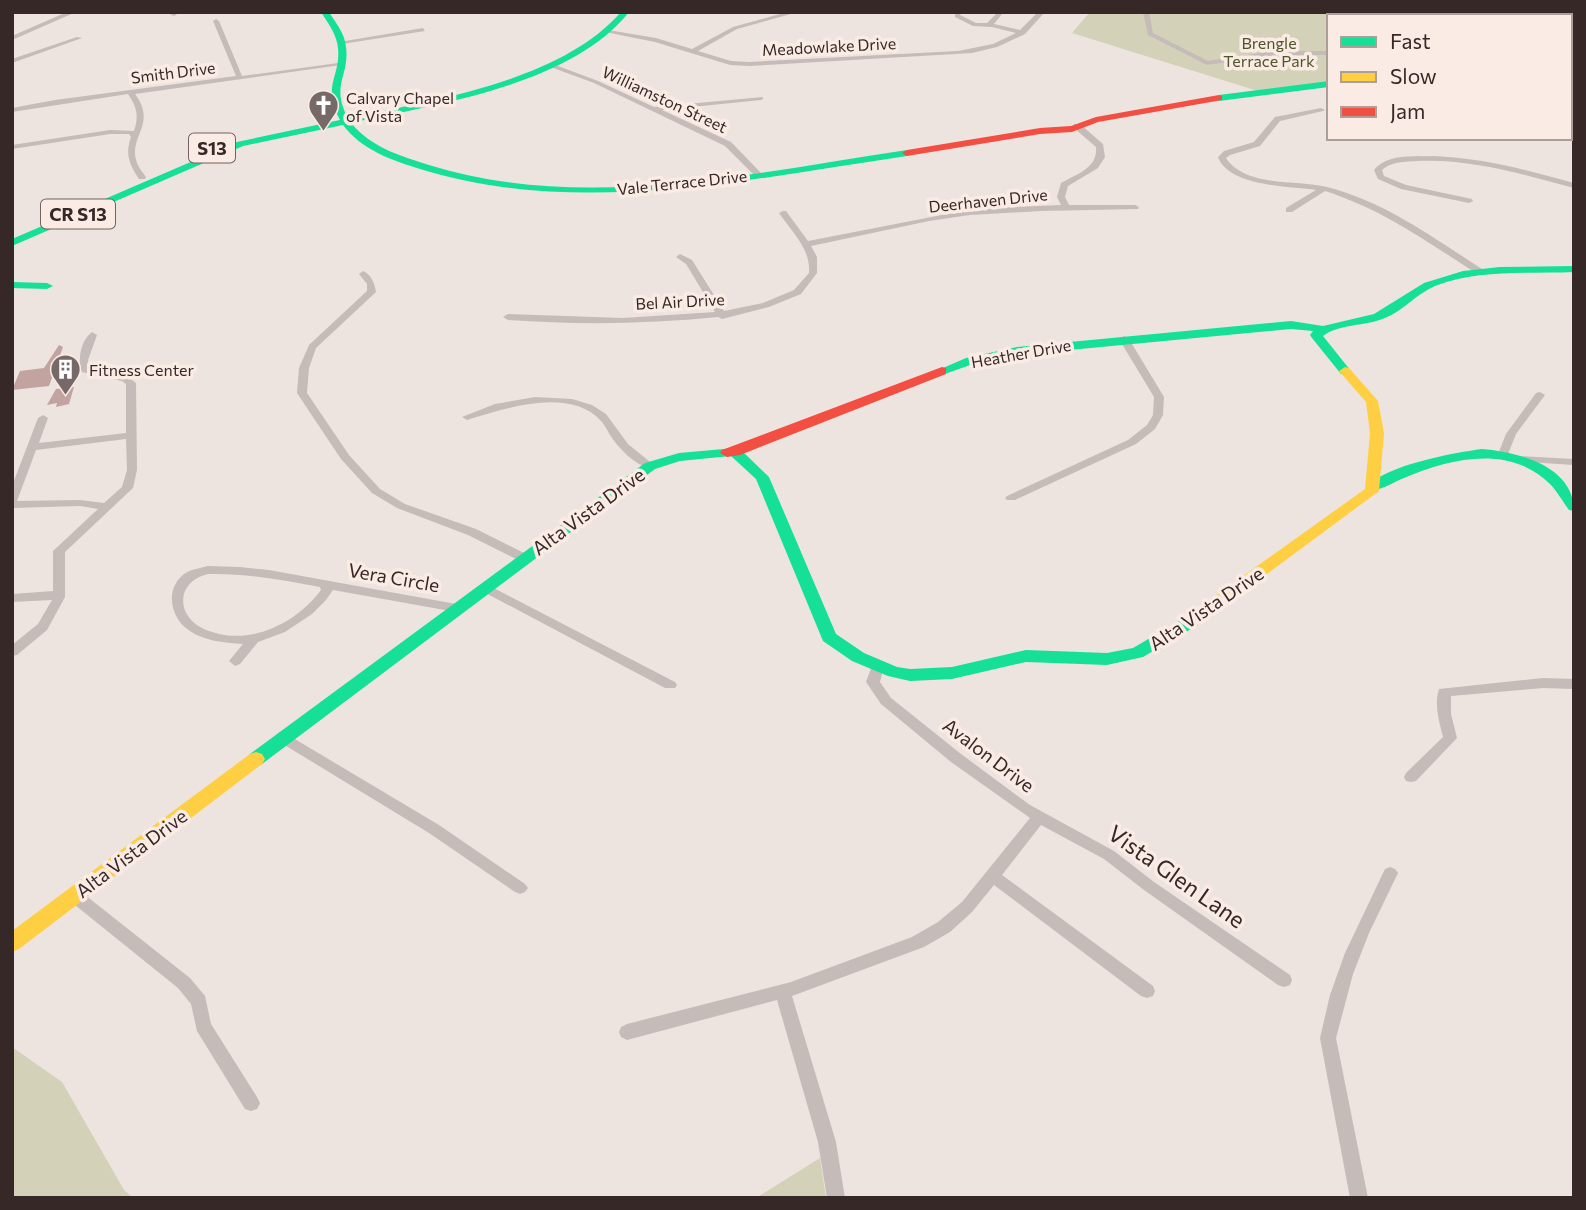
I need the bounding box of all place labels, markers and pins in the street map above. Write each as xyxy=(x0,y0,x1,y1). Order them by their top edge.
place label: Calvary Chapel of Vista xyxy=(346,88,454,125)
church icon: Calvary Chapel of Vista xyxy=(306,89,340,133)
building icon: Fitness Center xyxy=(49,352,83,396)
place label: Fitness Center xyxy=(89,360,195,379)

